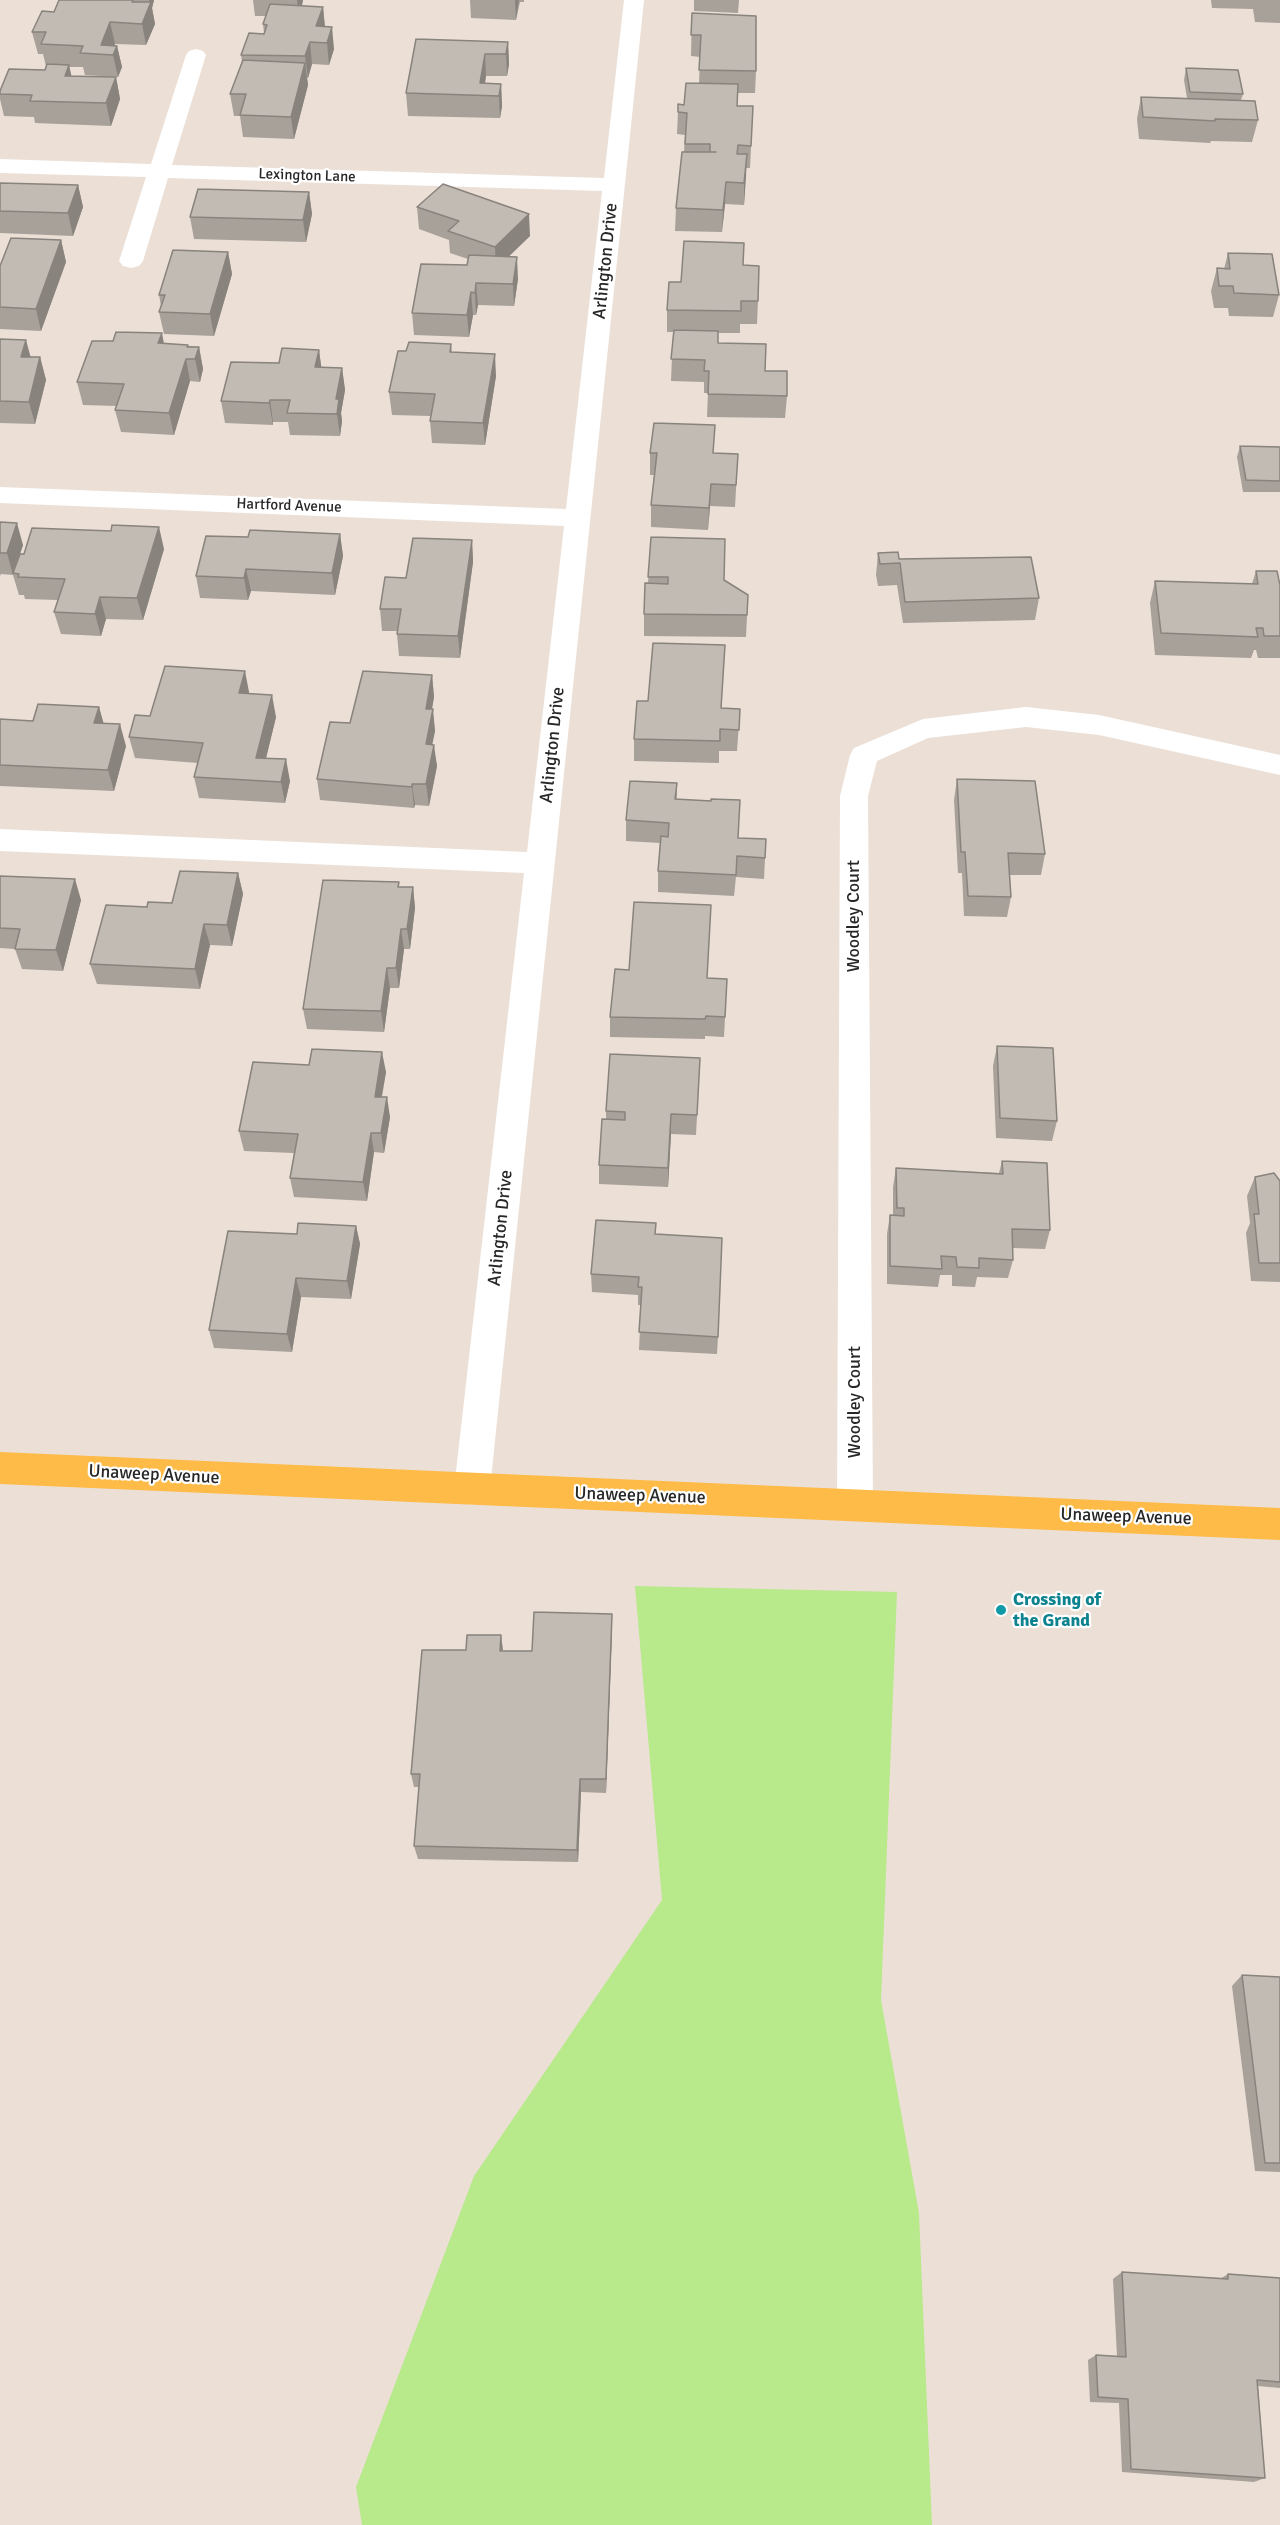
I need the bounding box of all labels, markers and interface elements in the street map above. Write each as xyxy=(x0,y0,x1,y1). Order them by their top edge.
street label: Lexington Lane xyxy=(258,165,356,187)
street label: Arlington Drive xyxy=(589,202,623,320)
street label: Hartford Avenue xyxy=(236,495,342,517)
street label: Arlington Drive xyxy=(536,686,570,804)
street label: Woodley Court xyxy=(843,860,865,972)
street label: Arlington Drive xyxy=(484,1169,518,1287)
street label: Woodley Court xyxy=(844,1346,866,1458)
street label: Unaweep Avenue xyxy=(88,1461,220,1489)
street label: Unaweep Avenue xyxy=(574,1483,706,1509)
street label: Unaweep Avenue xyxy=(1060,1504,1192,1530)
place label: Crossing of the Grand xyxy=(1013,1589,1101,1632)
marker: Crossing of the Grand xyxy=(994,1603,1008,1617)

